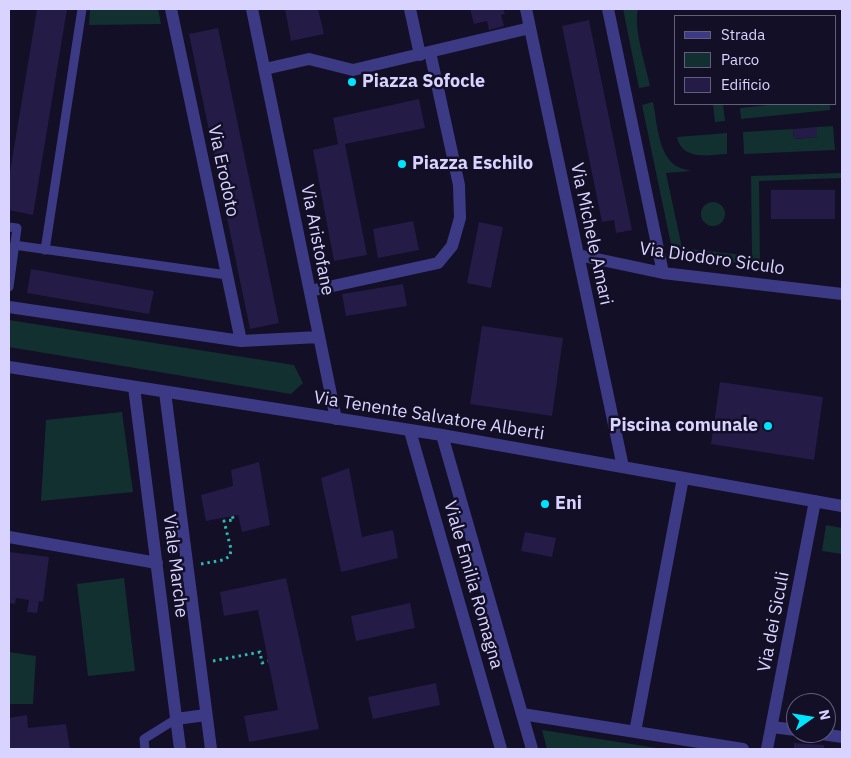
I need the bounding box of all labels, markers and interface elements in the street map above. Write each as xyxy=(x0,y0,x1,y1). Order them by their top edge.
legend xyxy=(674,15,836,105)
text: Strada xyxy=(721,25,765,44)
text: Parco xyxy=(721,50,759,69)
place label: Piazza Sofocle xyxy=(362,71,485,93)
text: Edificio xyxy=(721,75,770,94)
marker: Piazza Sofocle xyxy=(346,76,358,88)
street label: Via Erodoto xyxy=(203,123,243,219)
place label: Piazza Eschilo xyxy=(412,153,533,175)
marker: Piazza Eschilo xyxy=(396,158,408,170)
street label: Via Michele Amari xyxy=(565,161,617,307)
street label: Via Aristofane xyxy=(296,183,338,297)
street label: Via Diodoro Siculo xyxy=(638,238,786,280)
street label: Via Tenente Salvatore Alberti xyxy=(312,387,546,445)
place label: Piscina comunale xyxy=(610,415,758,437)
marker: Piscina comunale xyxy=(762,420,774,432)
place label: Eni xyxy=(555,493,582,515)
street label: Viale Emilia Romagna xyxy=(439,498,507,672)
marker: Eni xyxy=(539,498,551,510)
street label: Viale Marche xyxy=(158,513,192,619)
street label: Via dei Siculi xyxy=(754,570,794,674)
north arrow xyxy=(786,693,836,743)
text: N xyxy=(815,708,835,722)

